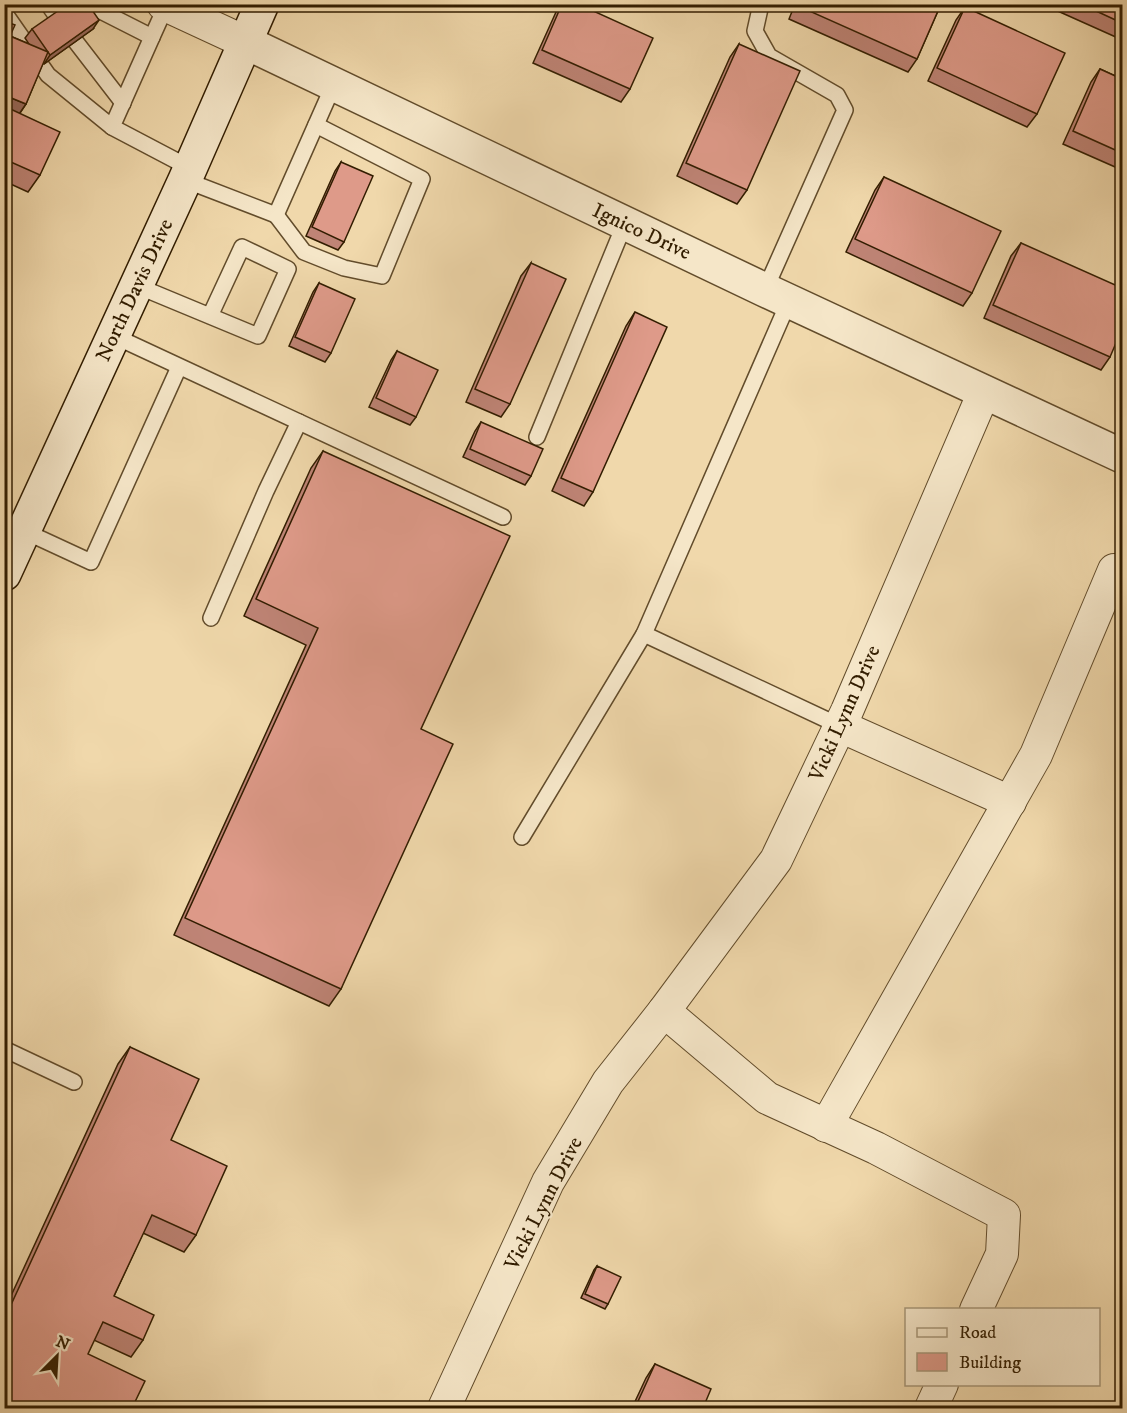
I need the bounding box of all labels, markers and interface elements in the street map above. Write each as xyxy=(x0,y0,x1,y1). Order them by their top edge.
street label: Ignico Drive xyxy=(588,198,695,266)
street label: North Davis Drive xyxy=(90,215,179,366)
street label: Vicki Lynn Drive xyxy=(803,641,887,786)
street label: Vicki Lynn Drive xyxy=(499,1132,589,1275)
legend xyxy=(905,1308,1100,1386)
text: Road xyxy=(959,1322,996,1344)
north arrow xyxy=(27,1326,87,1386)
text: N xyxy=(53,1331,73,1355)
text: Building xyxy=(959,1352,1021,1374)

